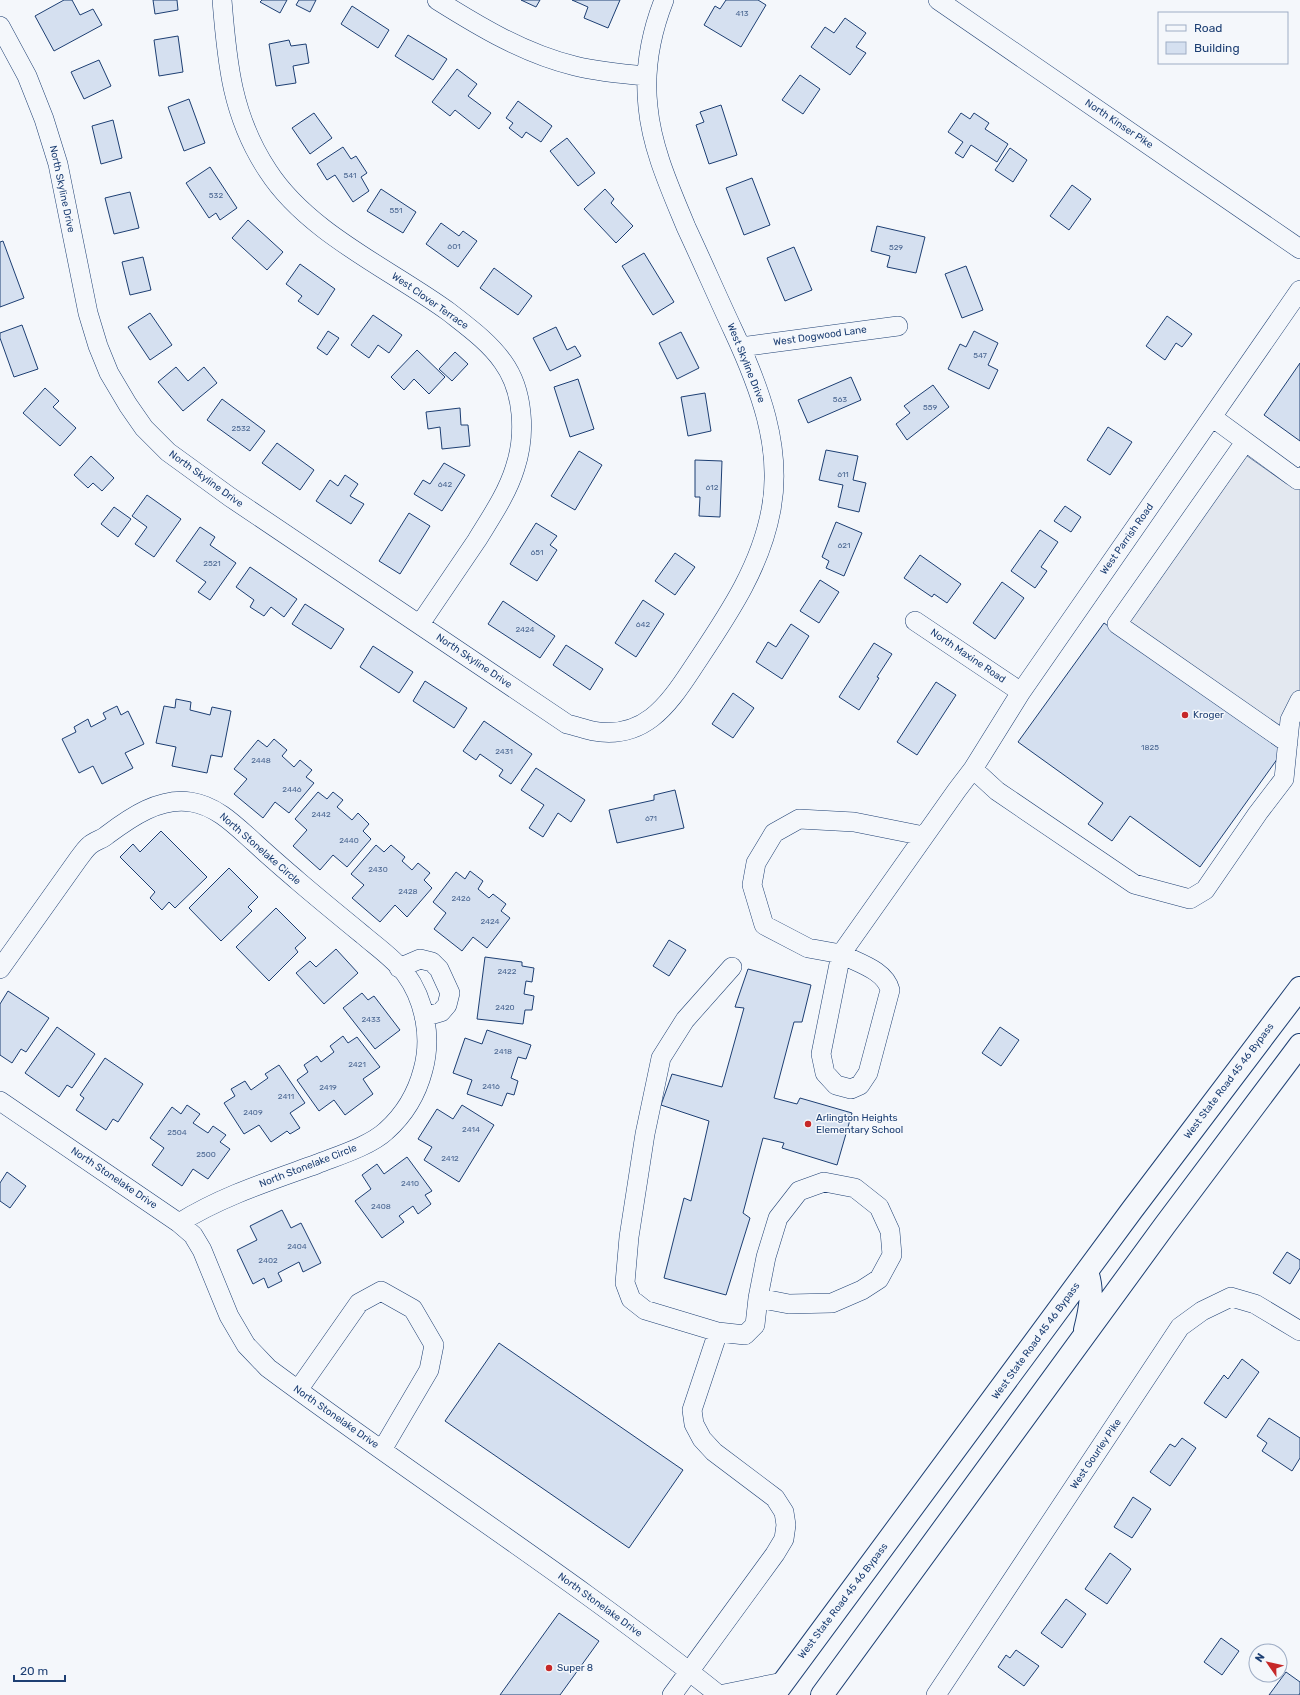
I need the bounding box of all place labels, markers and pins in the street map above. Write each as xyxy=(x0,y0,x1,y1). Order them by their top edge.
place label: Kroger xyxy=(1193,709,1224,721)
marker: Kroger xyxy=(1180,710,1190,720)
place label: Arlington Heights Elementary School xyxy=(816,1112,903,1136)
marker: Arlington Heights Elementary School xyxy=(803,1119,813,1129)
place label: Super 8 xyxy=(557,1662,593,1674)
marker: Super 8 xyxy=(544,1663,554,1673)

